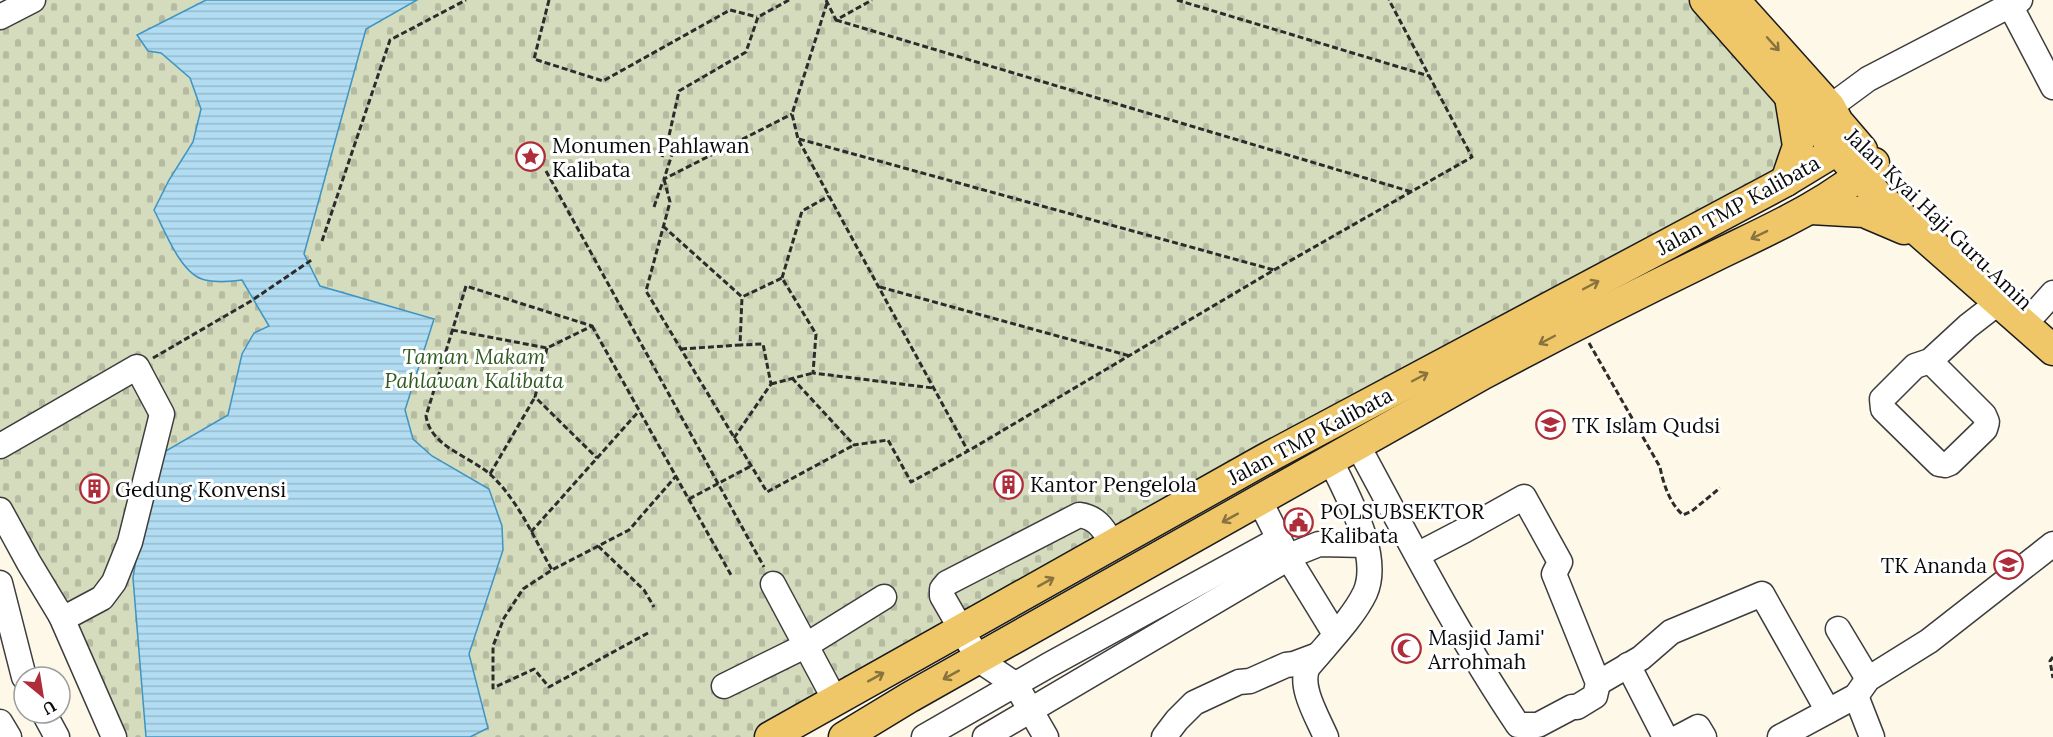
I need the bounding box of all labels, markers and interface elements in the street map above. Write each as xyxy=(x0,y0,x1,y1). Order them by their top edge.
one-way arrow xyxy=(1766,36,1780,51)
street label: Jalan Kyai Haji Guru Amin xyxy=(1839,122,2039,316)
place label: Monumen Pahlawan Kalibata xyxy=(552,132,750,183)
place icon: Monumen Pahlawan Kalibata xyxy=(515,141,547,173)
street label: Jalan TMP Kalibata xyxy=(1651,149,1825,262)
one-way arrow xyxy=(1750,229,1768,241)
one-way arrow xyxy=(1582,279,1600,290)
one-way arrow xyxy=(1538,335,1556,346)
park label: Taman Makam Pahlawan Kalibata xyxy=(384,343,564,394)
one-way arrow xyxy=(1410,371,1428,382)
street label: Jalan TMP Kalibata xyxy=(1222,381,1397,491)
school or university icon: TK Islam Qudsi xyxy=(1535,409,1567,441)
place label: TK Islam Qudsi xyxy=(1572,412,1720,439)
building icon: Kantor Pengelola xyxy=(993,468,1025,500)
place label: Kantor Pengelola xyxy=(1030,471,1197,498)
building icon: Gedung Konvensi xyxy=(78,473,110,505)
place label: Gedung Konvensi xyxy=(115,476,286,503)
place label: POLSUBSEKTOR Kalibata xyxy=(1320,498,1485,549)
public building icon: POLSUBSEKTOR Kalibata xyxy=(1283,507,1315,539)
one-way arrow xyxy=(1222,512,1239,524)
school or university icon: TK Ananda xyxy=(1992,549,2024,581)
place label: TK Ananda xyxy=(1881,552,1987,579)
one-way arrow xyxy=(1037,576,1054,588)
place label: Masjid Jami' Arrohmah xyxy=(1427,624,1545,675)
mosque icon: Masjid Jami' Arrohmah xyxy=(1391,633,1423,665)
north arrow xyxy=(12,665,72,725)
one-way arrow xyxy=(942,670,960,681)
one-way arrow xyxy=(867,671,884,683)
text: U xyxy=(39,696,60,720)

